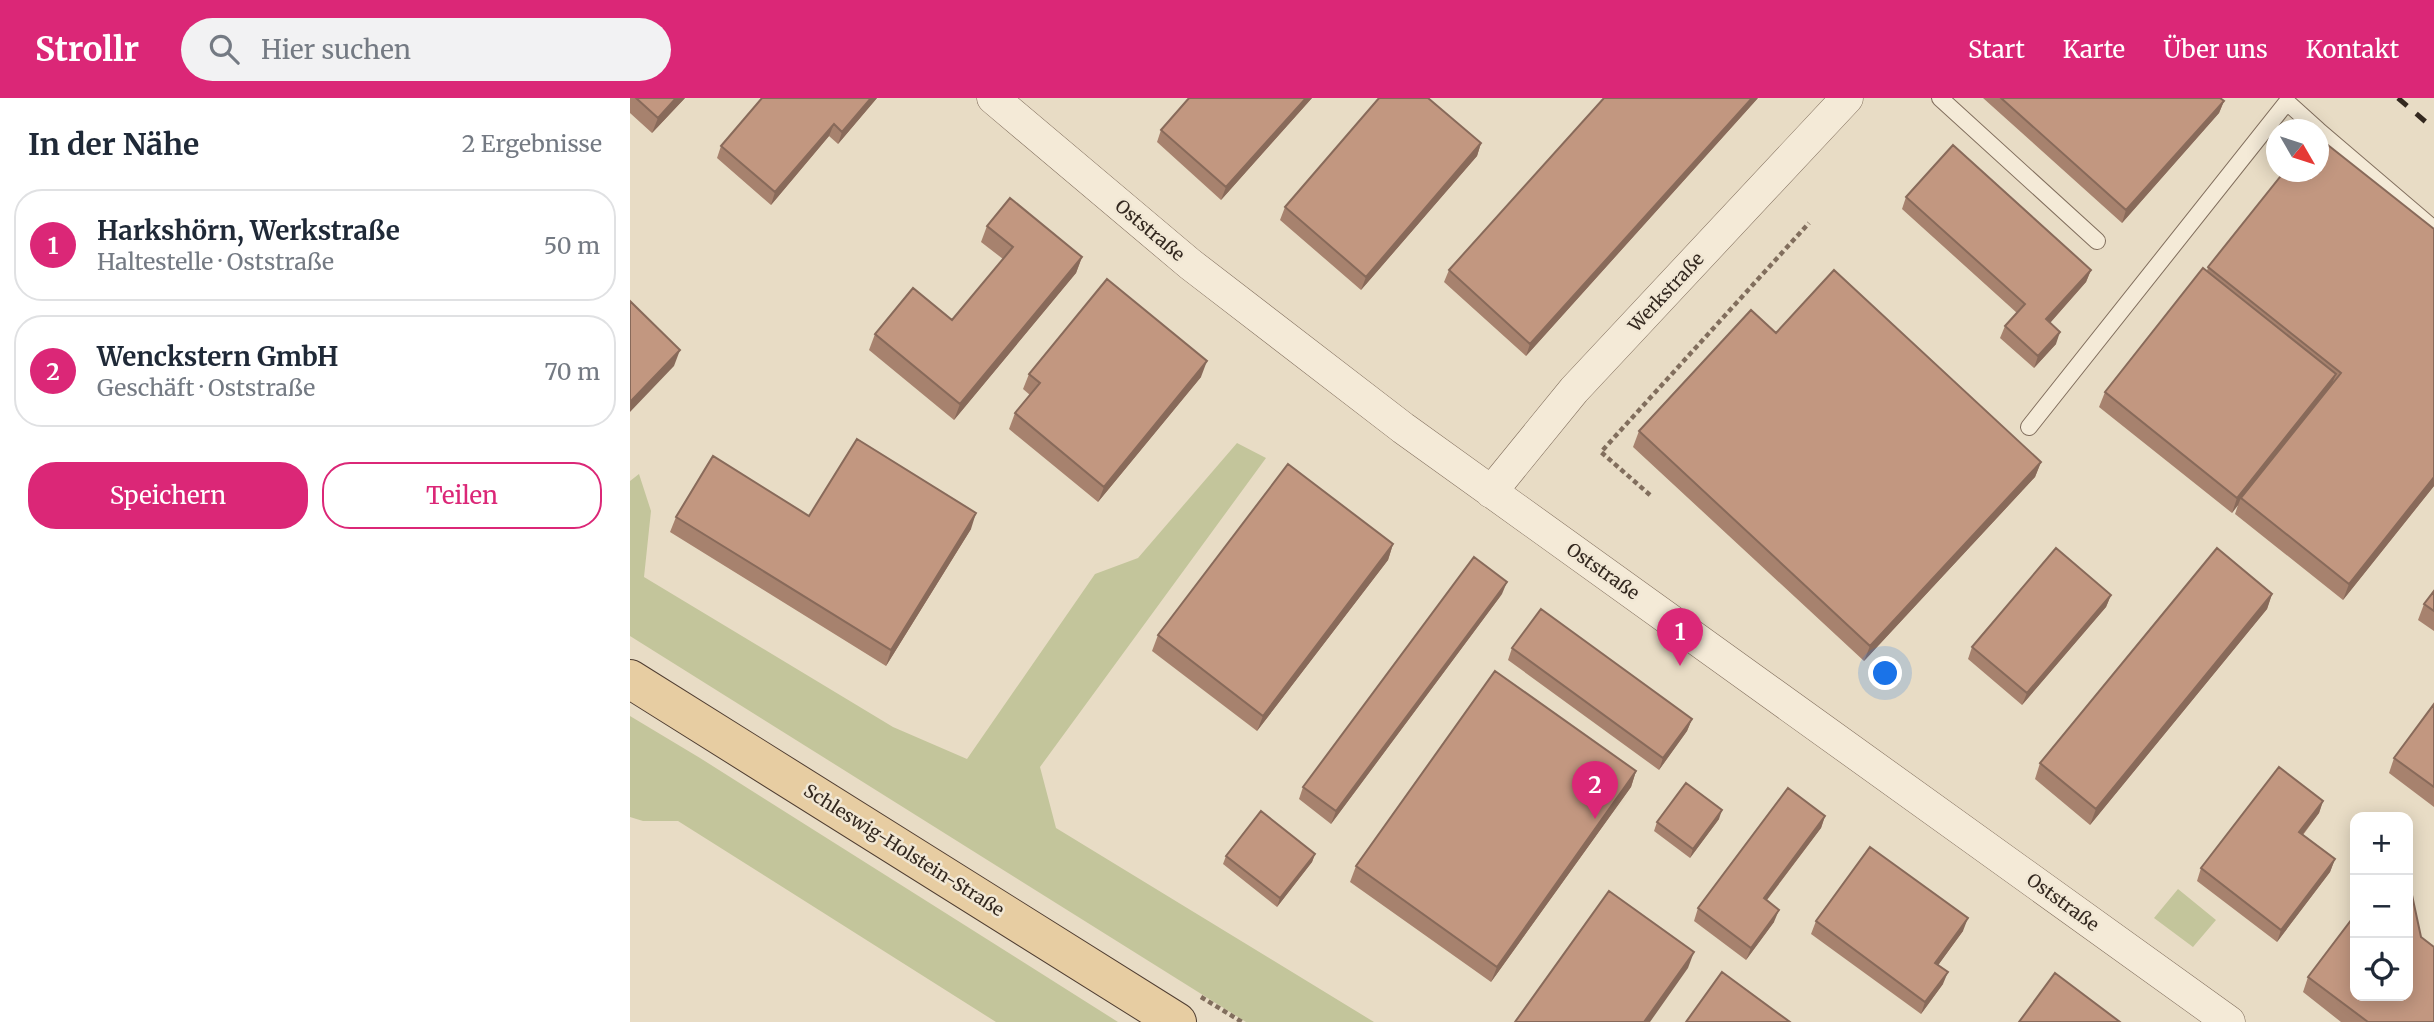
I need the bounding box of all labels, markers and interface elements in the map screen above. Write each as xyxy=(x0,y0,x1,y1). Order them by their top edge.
search box xyxy=(181,18,671,81)
text: Strollr xyxy=(35,29,139,70)
icon: search xyxy=(205,30,243,68)
text: Hier suchen xyxy=(261,33,411,66)
text: Start xyxy=(1968,34,2025,65)
text: Karte xyxy=(2063,34,2125,65)
text: Über uns xyxy=(2163,34,2268,65)
text: Kontakt xyxy=(2306,34,2399,65)
north arrow xyxy=(2266,119,2329,182)
text: In der Nähe xyxy=(28,125,199,163)
text: 2 Ergebnisse xyxy=(462,129,602,158)
street label: Oststraße xyxy=(1110,194,1190,266)
text: Harkshörn, Werkstraße xyxy=(97,214,400,247)
text: 1 xyxy=(48,231,58,260)
text: 50 m xyxy=(544,231,600,260)
text: Haltestelle · Oststraße xyxy=(97,247,334,276)
street label: Werkstraße xyxy=(1623,247,1709,337)
text: Wenckstern GmbH xyxy=(97,340,338,373)
text: 2 xyxy=(46,357,60,386)
text: 70 m xyxy=(544,357,600,386)
text: Geschäft · Oststraße xyxy=(97,373,315,402)
button: Speichern xyxy=(28,462,308,529)
button: Teilen xyxy=(322,462,602,529)
street label: Oststraße xyxy=(1562,538,1644,604)
pin: 1 xyxy=(1657,608,1703,666)
your location xyxy=(1868,656,1902,690)
pin: 2 xyxy=(1572,761,1618,819)
street label: Schleswig-Holstein-Straße xyxy=(799,779,1009,921)
map controls xyxy=(2350,812,2413,1001)
button: + xyxy=(2350,812,2413,875)
street label: Oststraße xyxy=(2022,868,2104,936)
button: − xyxy=(2350,875,2413,938)
button: locate xyxy=(2350,938,2413,1001)

